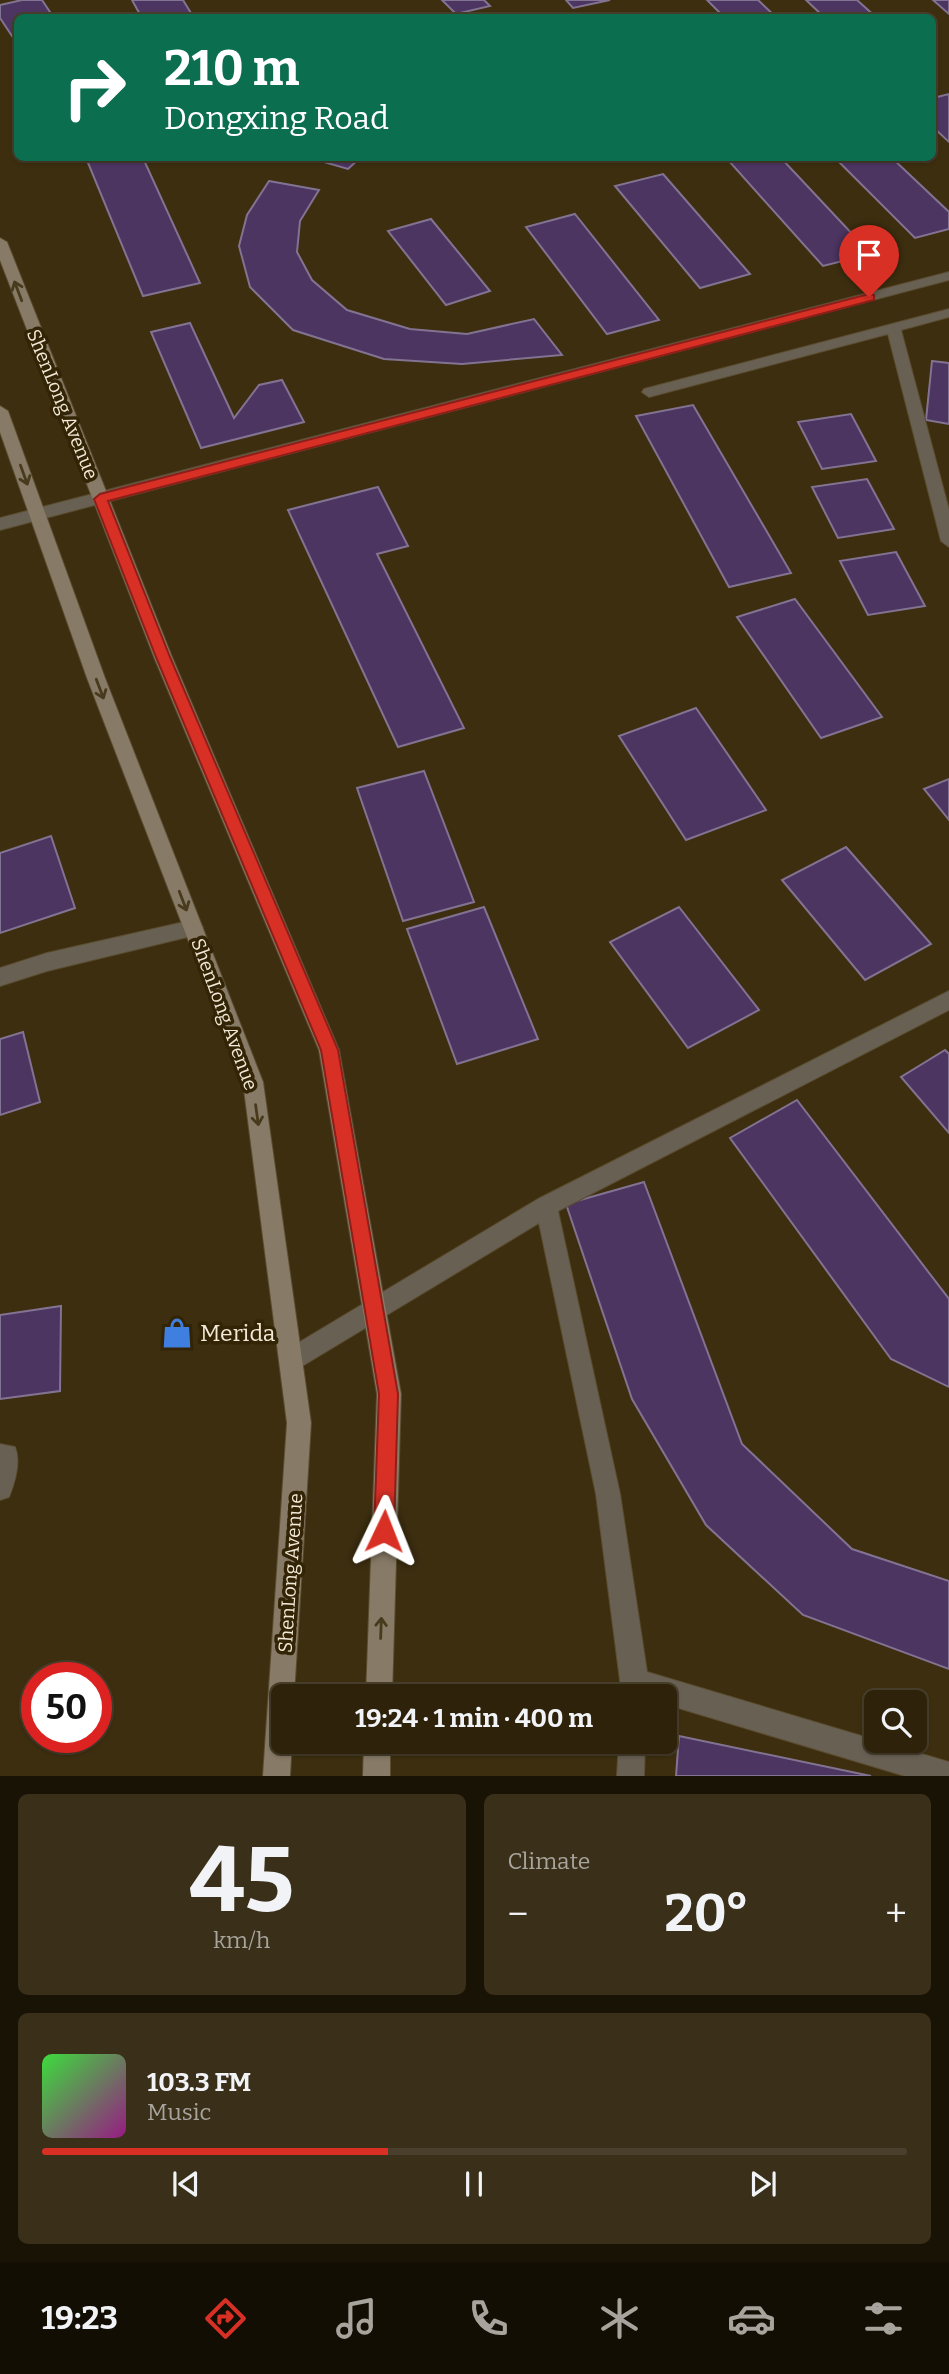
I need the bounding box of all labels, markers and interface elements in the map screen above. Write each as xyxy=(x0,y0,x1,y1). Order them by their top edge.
text: 210 m xyxy=(164,39,299,98)
icon: right xyxy=(49,42,140,133)
text: Dongxing Road xyxy=(164,99,389,137)
pin xyxy=(839,225,899,297)
icon: arrive xyxy=(850,236,888,274)
one-way arrow xyxy=(11,280,23,302)
street label: ShenLong Avenue xyxy=(22,326,103,483)
one-way arrow xyxy=(19,463,31,485)
one-way arrow xyxy=(95,677,108,699)
one-way arrow xyxy=(177,890,190,911)
street label: ShenLong Avenue xyxy=(186,935,263,1093)
one-way arrow xyxy=(251,1103,264,1126)
shop icon: Merida xyxy=(160,1316,194,1350)
place label: Merida xyxy=(200,1319,276,1347)
street label: ShenLong Avenue xyxy=(273,1492,308,1654)
position arrow xyxy=(347,1494,421,1568)
one-way arrow xyxy=(374,1616,387,1639)
speed limit sign: 50 xyxy=(21,1662,112,1753)
map controls xyxy=(864,1690,927,1753)
button: search xyxy=(864,1690,927,1753)
text: 19:24 · 1 min · 400 m xyxy=(355,1703,593,1734)
text: 45 xyxy=(189,1826,294,1935)
text: Climate xyxy=(508,1847,590,1875)
text: 20° xyxy=(665,1882,749,1945)
text: − xyxy=(508,1891,528,1937)
text: + xyxy=(885,1891,907,1937)
text: km/h xyxy=(213,1926,270,1954)
text: 103.3 FM xyxy=(147,2067,251,2098)
text: Music xyxy=(147,2098,211,2126)
icon: previous xyxy=(167,2165,205,2203)
icon: pause xyxy=(455,2165,493,2203)
icon: next xyxy=(744,2165,782,2203)
icon: directions xyxy=(201,2294,250,2343)
icon: music xyxy=(332,2294,381,2343)
icon: phone xyxy=(464,2294,513,2343)
icon: climate xyxy=(595,2294,644,2343)
icon: car xyxy=(727,2294,776,2343)
icon: filters xyxy=(859,2294,908,2343)
text: 19:23 xyxy=(41,2299,118,2337)

